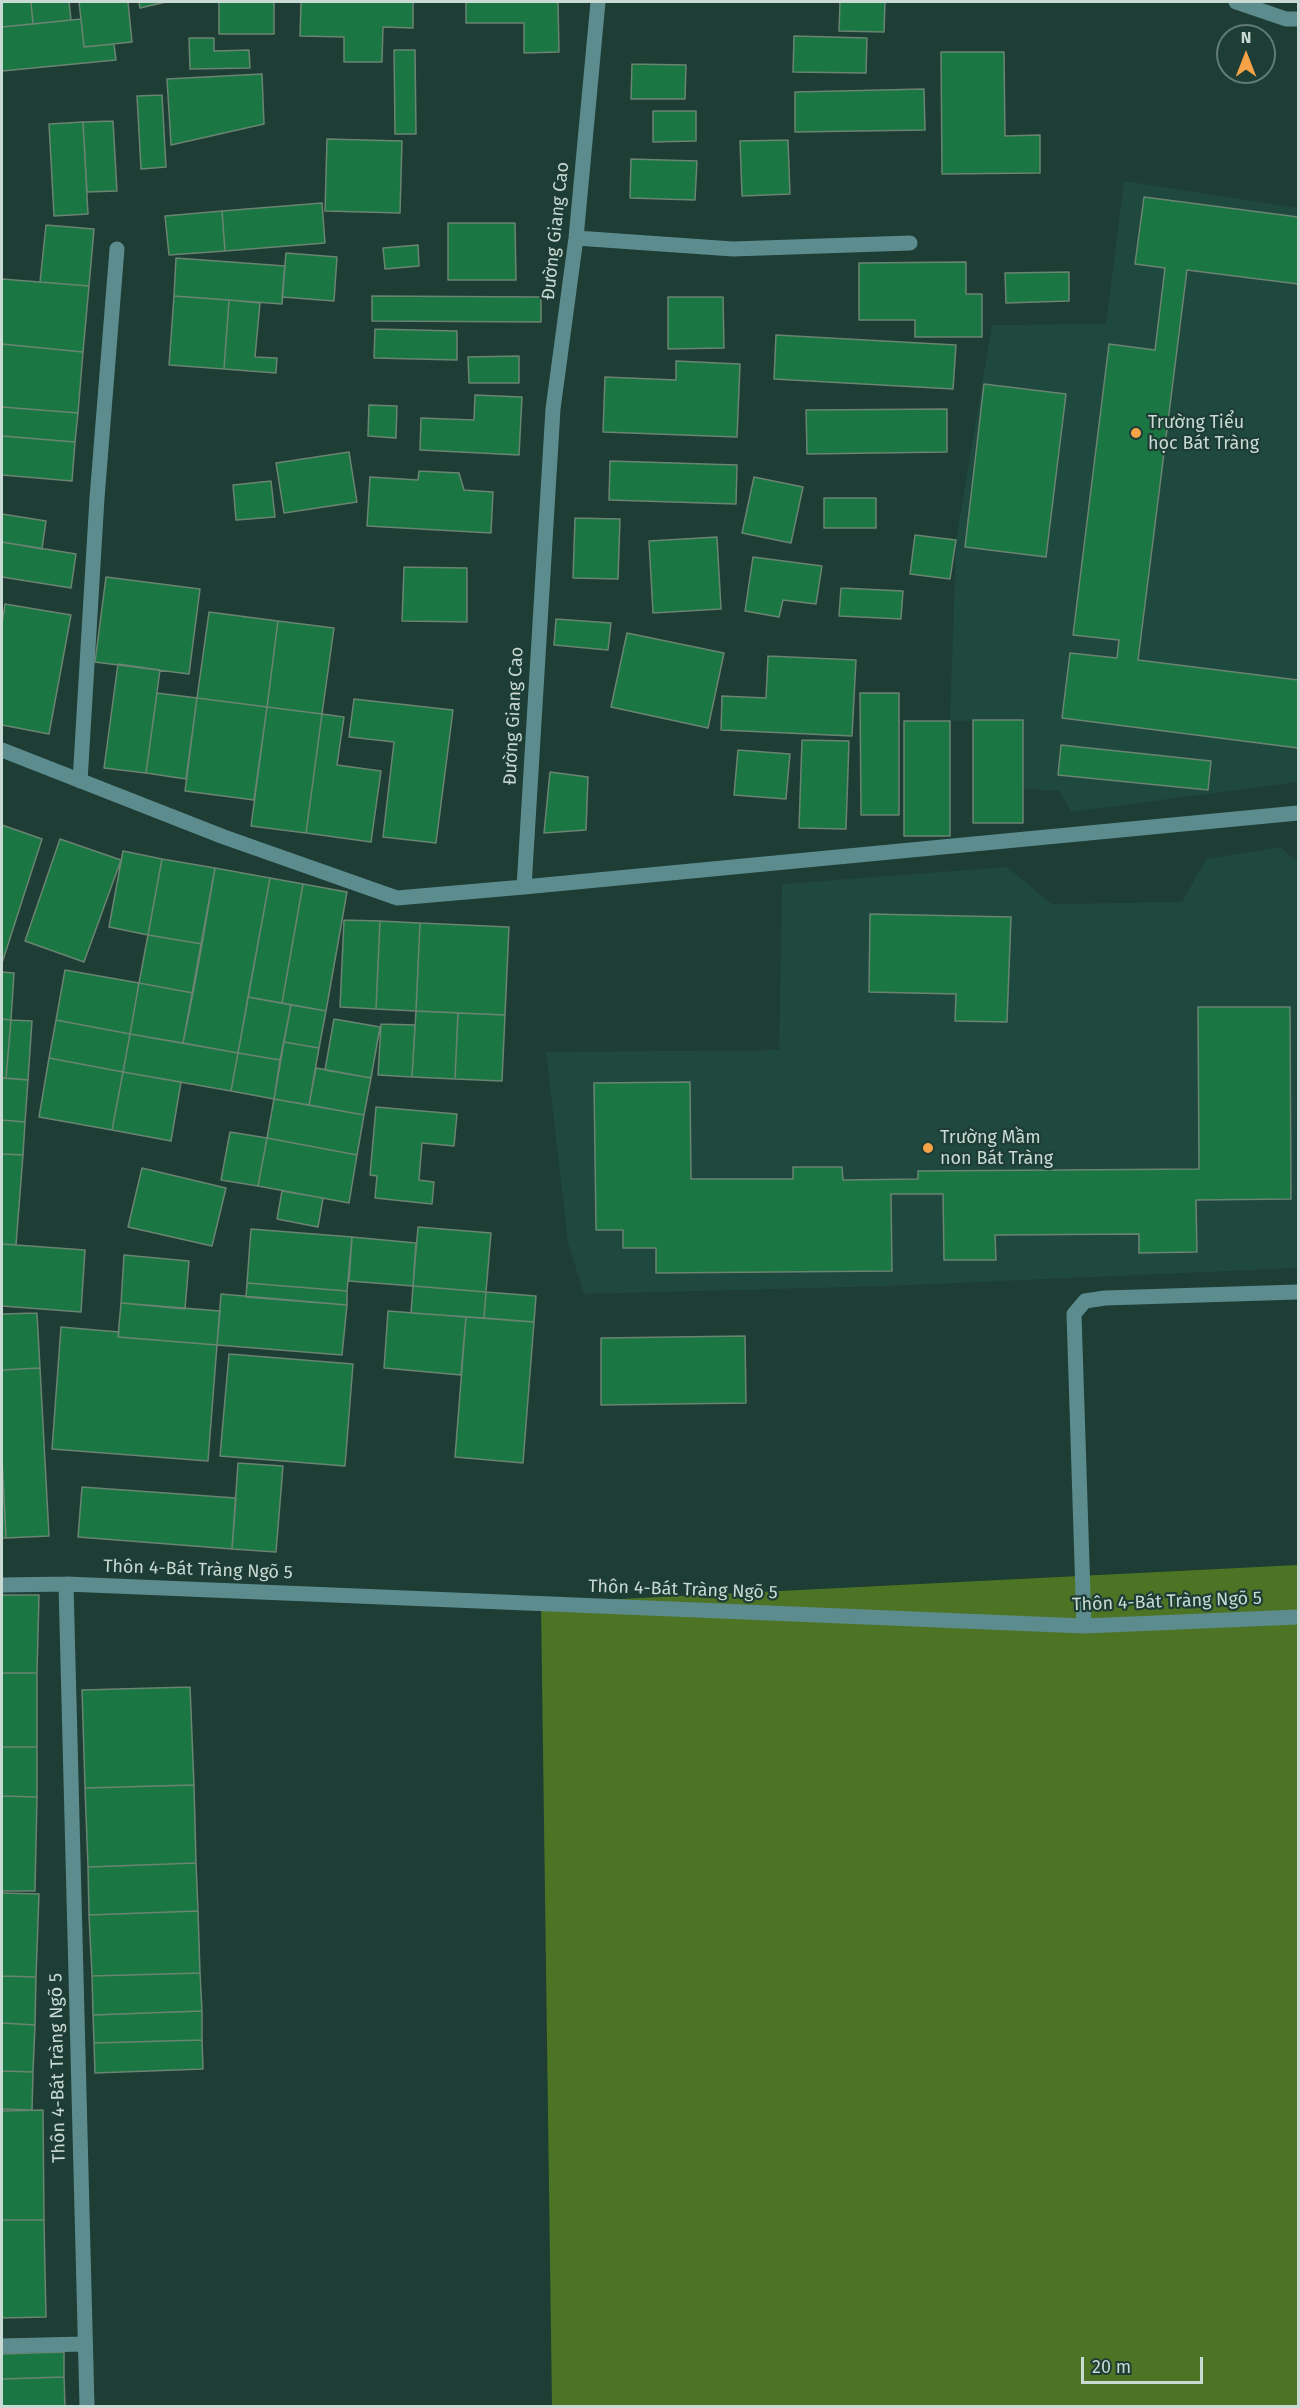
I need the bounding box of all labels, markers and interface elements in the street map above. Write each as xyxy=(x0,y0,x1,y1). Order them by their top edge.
north arrow xyxy=(1216,24,1276,84)
text: N xyxy=(1241,28,1251,47)
street label: Đường Giang Cao xyxy=(538,161,574,301)
place label: Trường Tiểu học Bát Tràng xyxy=(1148,412,1259,454)
marker: Trường Tiểu học Bát Tràng xyxy=(1129,426,1143,440)
street label: Đường Giang Cao xyxy=(500,646,528,786)
place label: Trường Mầm non Bát Tràng xyxy=(940,1127,1053,1170)
marker: Trường Mầm non Bát Tràng xyxy=(921,1141,935,1155)
street label: Thôn 4-Bát Tràng Ngõ 5 xyxy=(103,1556,293,1584)
street label: Thôn 4-Bát Tràng Ngõ 5 xyxy=(588,1576,778,1604)
street label: Thôn 4-Bát Tràng Ngõ 5 xyxy=(1072,1588,1262,1616)
street label: Thôn 4-Bát Tràng Ngõ 5 xyxy=(46,1973,70,2163)
scale bar xyxy=(1084,2345,1206,2383)
text: 20 m xyxy=(1092,2356,1131,2378)

